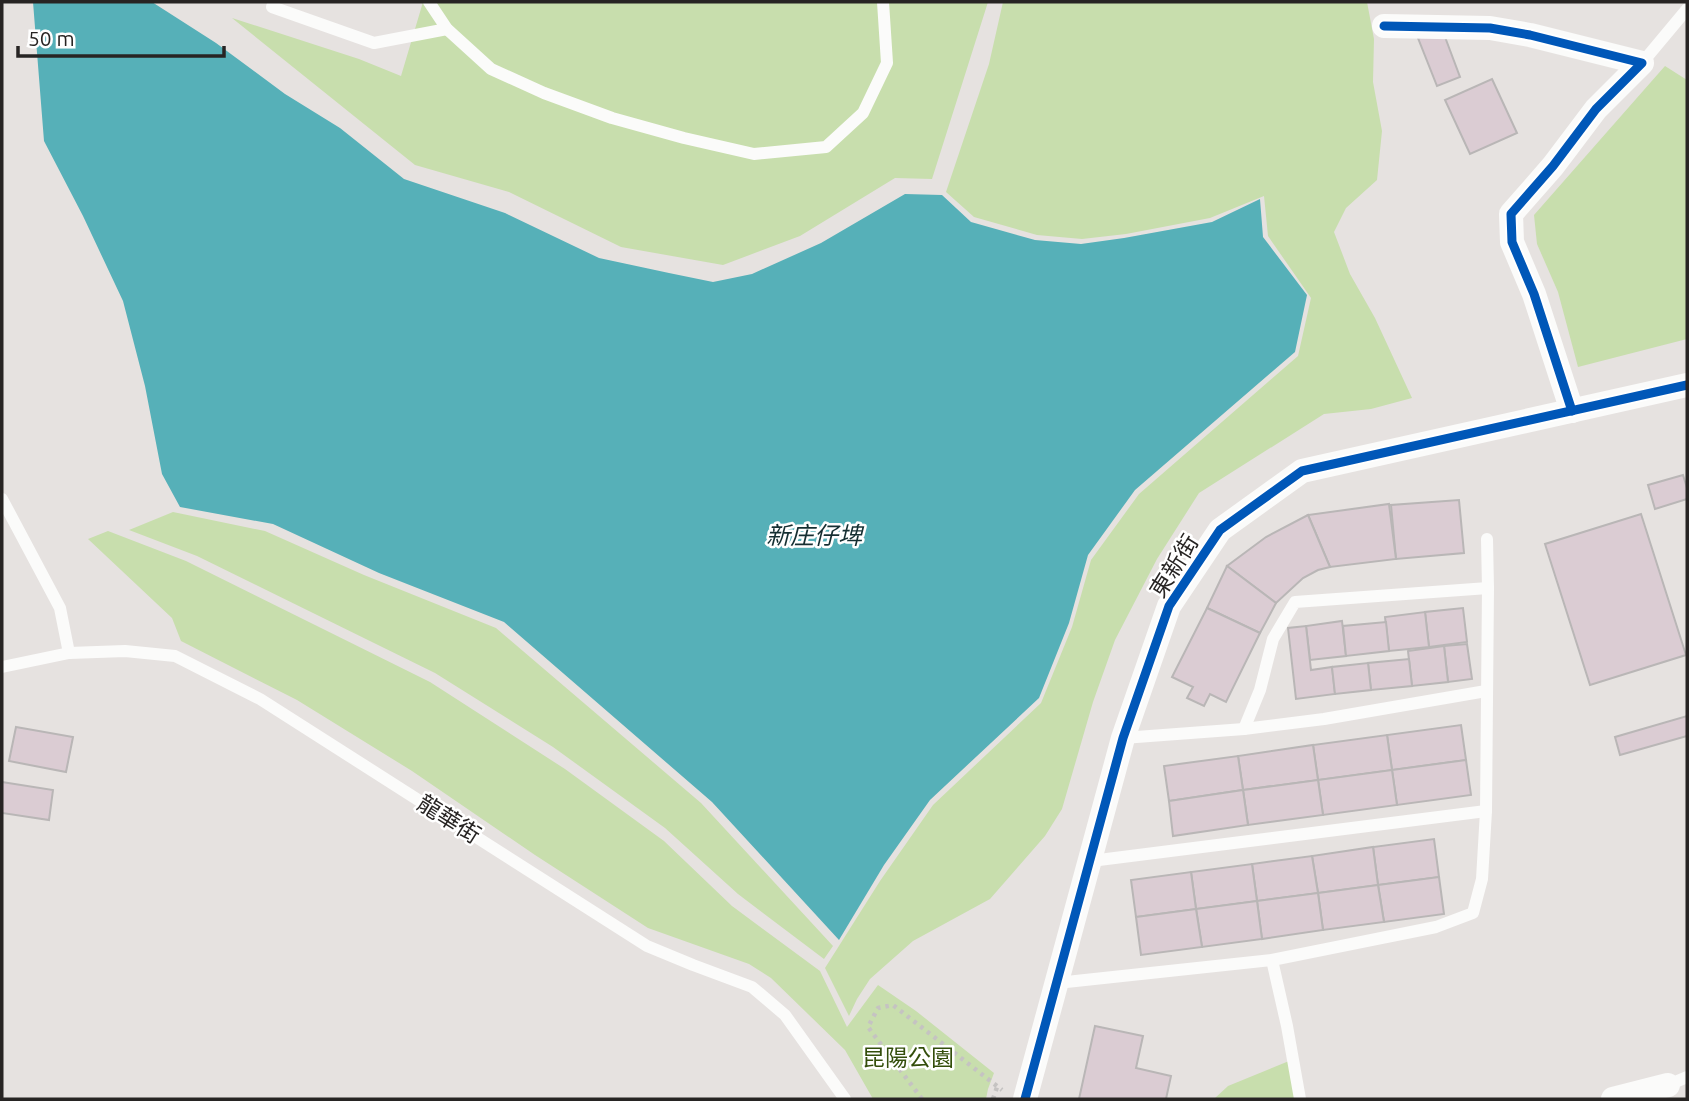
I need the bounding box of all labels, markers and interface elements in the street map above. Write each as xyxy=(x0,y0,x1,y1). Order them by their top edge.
scale bar xyxy=(18,14,224,58)
text: 50 m xyxy=(28,26,75,50)
water label: 新庄仔埤 xyxy=(766,522,865,549)
street label: 東新街 xyxy=(1145,530,1202,602)
street label: 龍華街 xyxy=(413,790,485,847)
park label: 昆陽公園 xyxy=(862,1045,954,1070)

